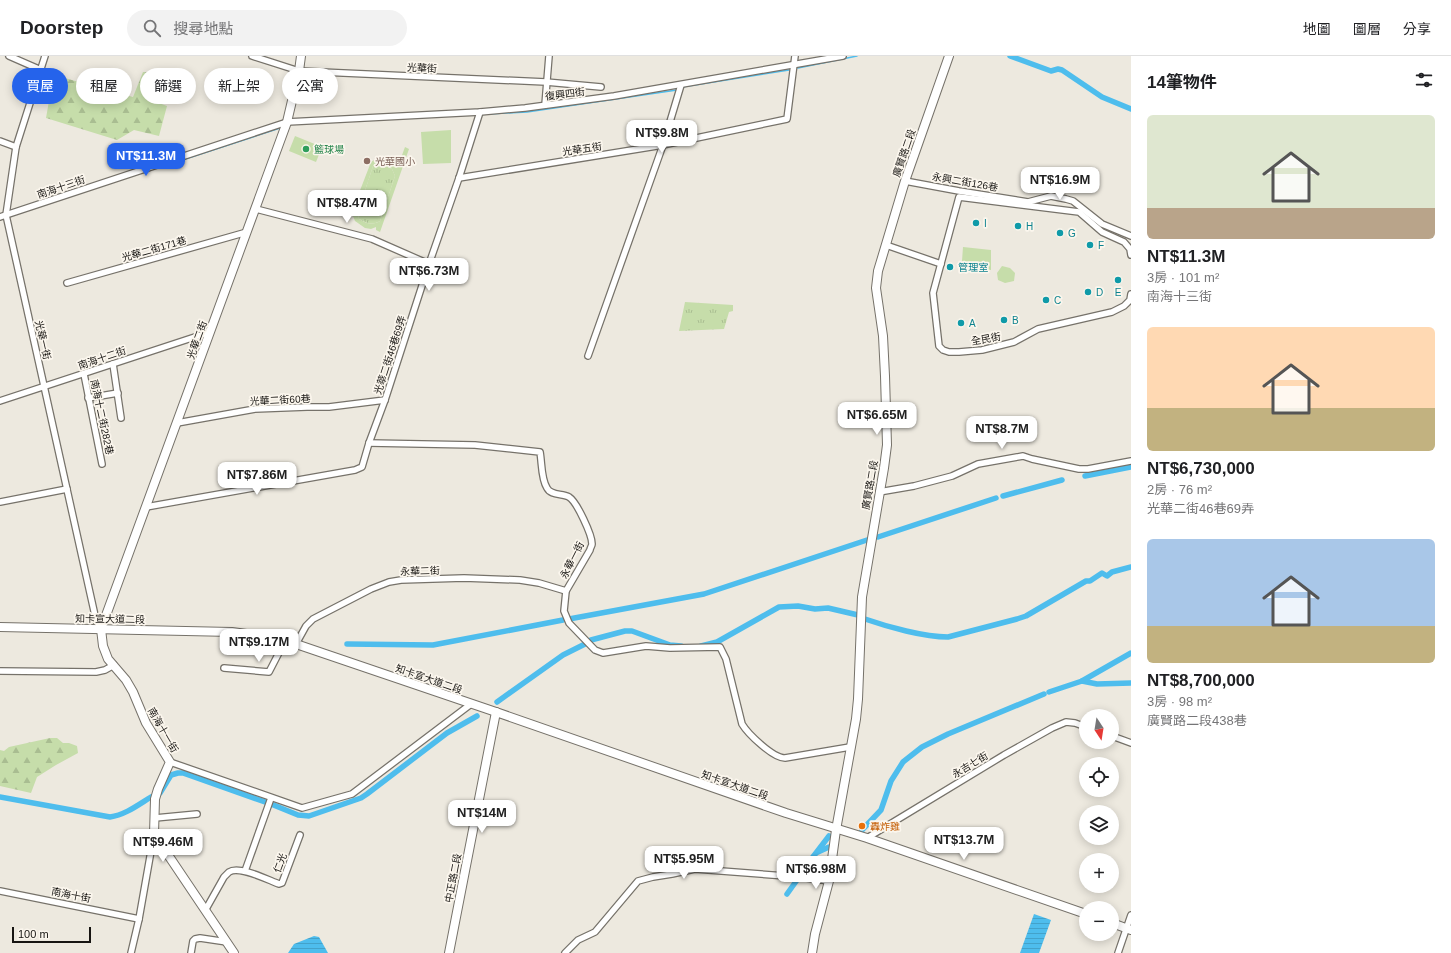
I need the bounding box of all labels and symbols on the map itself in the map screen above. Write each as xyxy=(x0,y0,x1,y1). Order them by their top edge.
street label: 光華街 xyxy=(407,62,437,74)
street label: 復興四街 xyxy=(544,86,586,102)
pin: NT$9.8M xyxy=(625,120,699,154)
street label: 廣賢路二段 xyxy=(891,128,917,178)
street label: 光華五街 xyxy=(561,140,603,158)
pin: NT$11.3M xyxy=(105,143,187,177)
marker: 籃球場 xyxy=(301,144,311,154)
place label: 籃球場 xyxy=(314,144,344,155)
marker: 光華國小 xyxy=(362,156,372,166)
place label: 光華國小 xyxy=(375,156,415,167)
pin: NT$16.9M xyxy=(1019,167,1101,201)
street label: 永興二街126巷 xyxy=(931,171,999,193)
street label: 南海十三街 xyxy=(36,174,86,200)
pin: NT$8.47M xyxy=(306,190,388,224)
marker: I xyxy=(971,218,981,228)
place label: I xyxy=(984,218,987,229)
marker: H xyxy=(1013,221,1023,231)
place label: H xyxy=(1026,221,1033,232)
marker: G xyxy=(1055,228,1065,238)
place label: G xyxy=(1068,228,1076,239)
street label: 光華二街171巷 xyxy=(120,235,188,263)
marker: F xyxy=(1085,240,1095,250)
place label: F xyxy=(1098,240,1104,251)
pin: NT$6.73M xyxy=(388,258,470,292)
marker: 管理室 xyxy=(945,262,955,272)
place label: 管理室 xyxy=(958,262,988,273)
marker: E xyxy=(1113,275,1123,285)
marker: D xyxy=(1083,287,1093,297)
place label: D xyxy=(1096,287,1103,298)
place label: E xyxy=(1115,287,1122,298)
marker: C xyxy=(1041,295,1051,305)
place label: C xyxy=(1054,295,1061,306)
street label: 光華二街46巷69弄 xyxy=(372,314,408,396)
marker: B xyxy=(999,315,1009,325)
place label: B xyxy=(1012,315,1019,326)
marker: A xyxy=(956,318,966,328)
place label: A xyxy=(969,318,976,329)
street label: 光華一街 xyxy=(33,319,53,361)
street label: 光華二街 xyxy=(185,319,209,361)
street label: 全民街 xyxy=(970,331,1002,347)
street label: 南海十二街 xyxy=(77,345,127,371)
street label: 南海十二街282巷 xyxy=(89,378,115,456)
street label: 光華二街60巷 xyxy=(249,393,311,407)
pin: NT$6.65M xyxy=(836,402,918,436)
pin: NT$8.7M xyxy=(965,416,1039,450)
street label: 廣賢路二段 xyxy=(860,459,880,511)
pin: NT$7.86M xyxy=(216,462,298,496)
street label: 永華一街 xyxy=(558,540,586,580)
street label: 永華二街 xyxy=(400,565,440,577)
street label: 知卡宣大道二段 xyxy=(75,613,145,625)
pin: NT$9.17M xyxy=(218,629,300,663)
street label: 知卡宣大道二段 xyxy=(394,662,464,696)
street label: 南海十一街 xyxy=(146,706,180,754)
north arrow xyxy=(1079,709,1119,749)
street label: 永吉七街 xyxy=(950,750,990,780)
street label: 知卡宣大道二段 xyxy=(700,768,770,802)
pin: NT$14M xyxy=(449,800,515,834)
marker: 轟炸雞 xyxy=(857,821,867,831)
place label: 轟炸雞 xyxy=(870,821,900,832)
pin: NT$13.7M xyxy=(923,827,1005,861)
pin: NT$9.46M xyxy=(122,829,204,863)
pin: NT$5.95M xyxy=(643,846,725,880)
street label: 仁光 xyxy=(271,852,289,874)
street label: 中正路二段 xyxy=(443,852,463,904)
pin: NT$6.98M xyxy=(775,856,857,890)
street label: 南海十街 xyxy=(50,886,92,904)
scale bar xyxy=(12,925,91,944)

